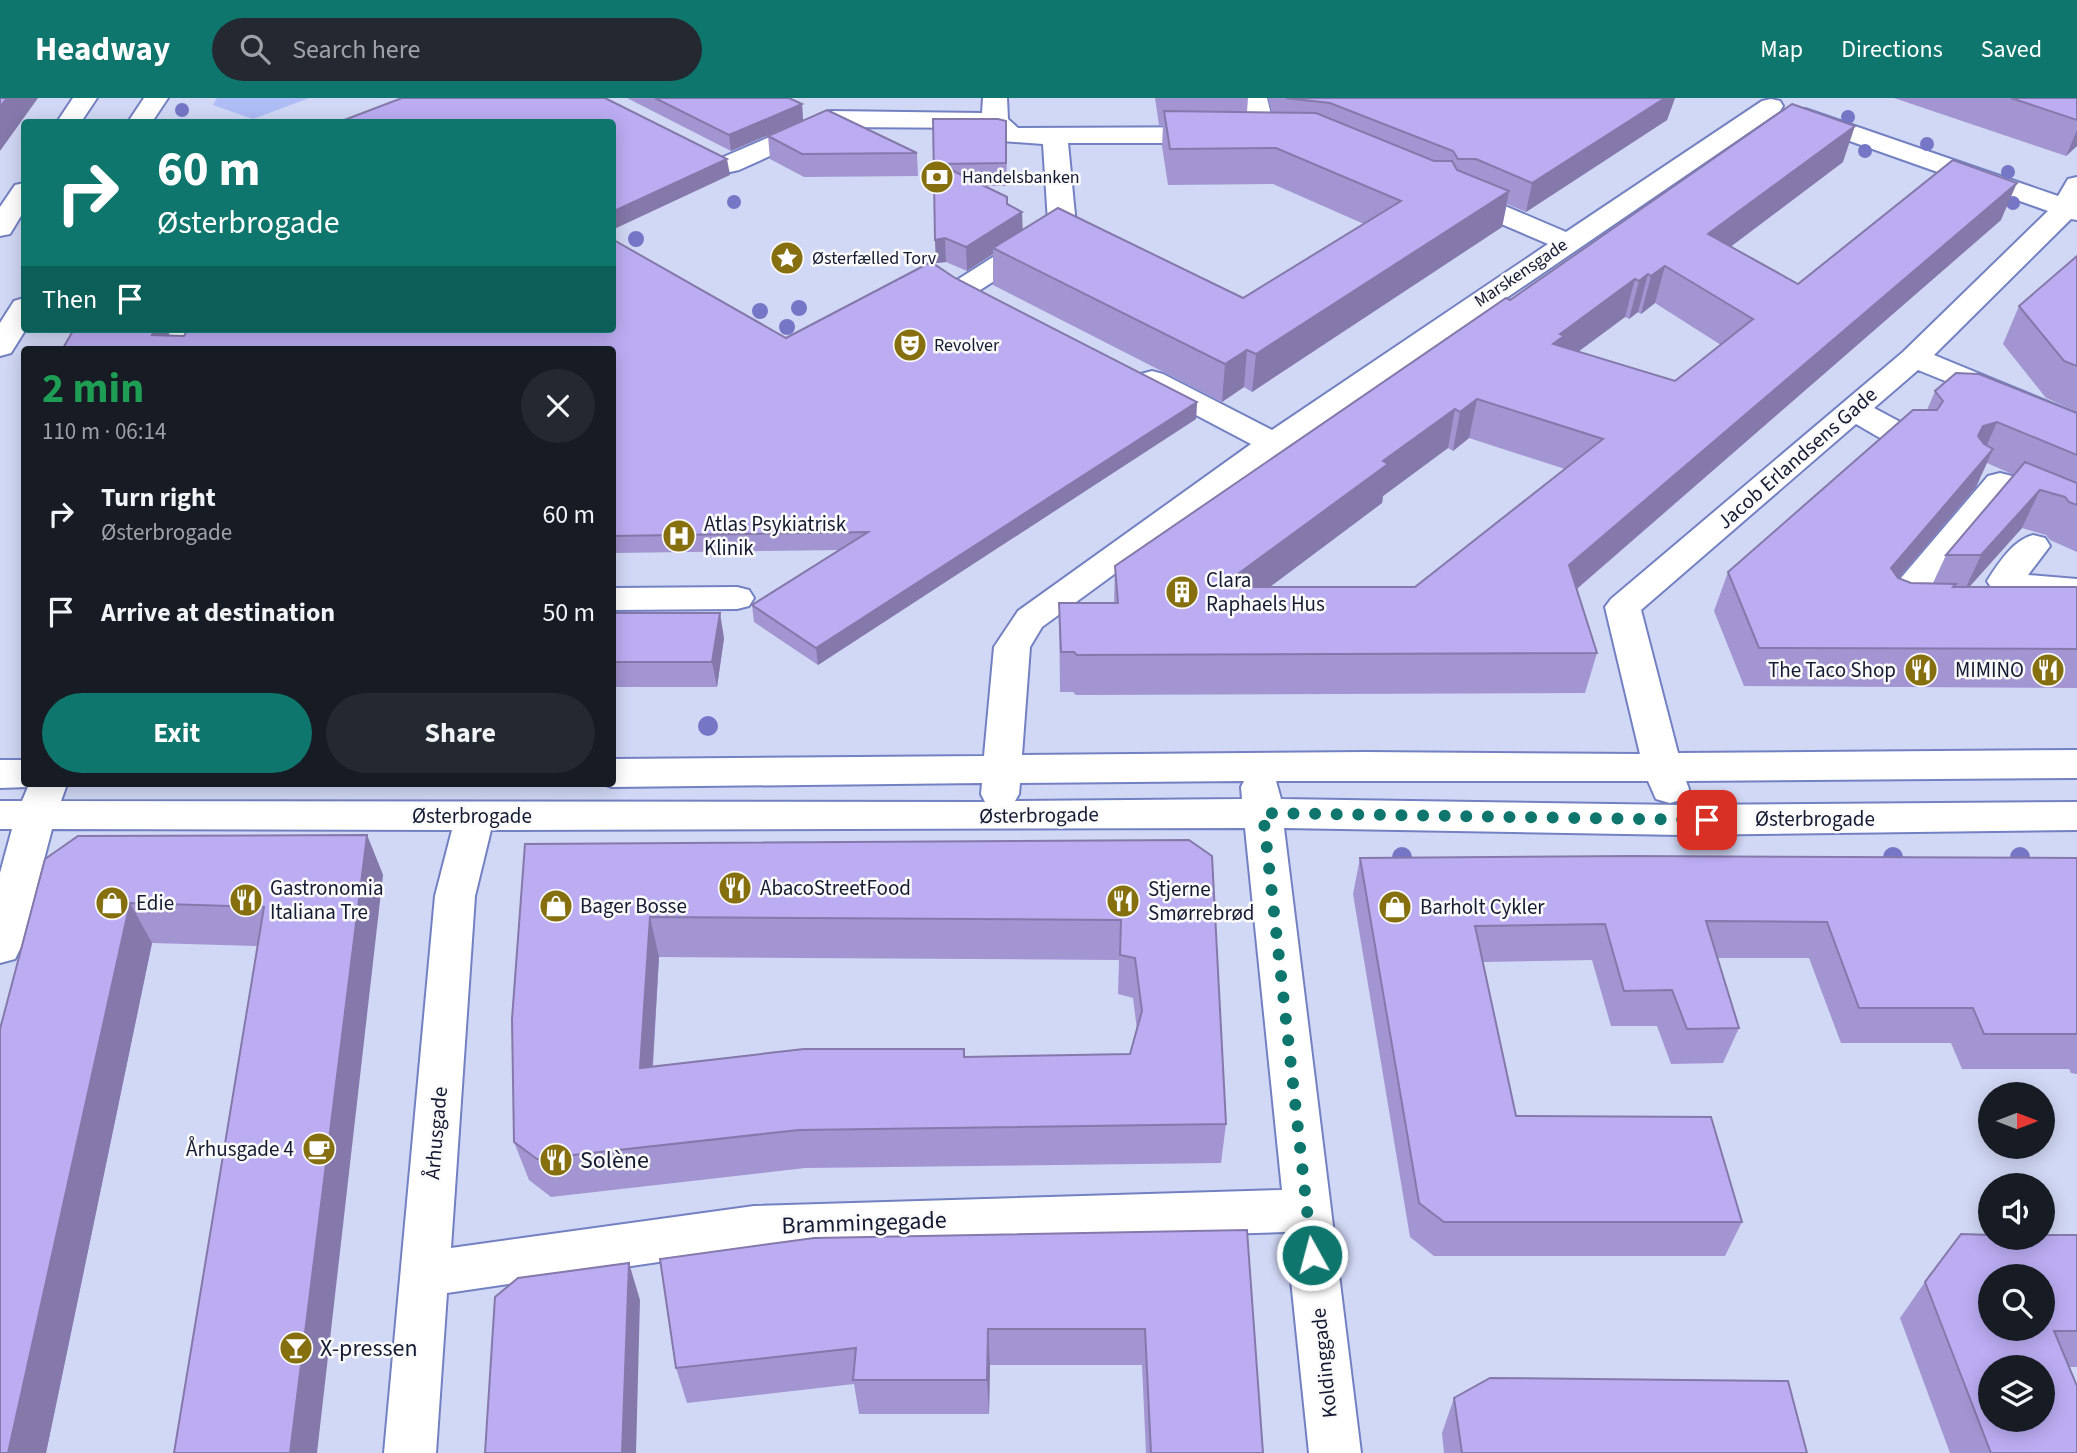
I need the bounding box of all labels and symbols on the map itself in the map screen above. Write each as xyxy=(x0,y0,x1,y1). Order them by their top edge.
bank icon: Handelsbanken xyxy=(918,158,956,196)
place label: Handelsbanken xyxy=(962,165,1080,190)
street label: Marskensgade xyxy=(1469,233,1573,313)
place icon: Østerfælled Torv xyxy=(768,239,806,277)
place label: Østerfælled Torv xyxy=(812,246,937,271)
theatre icon: Revolver xyxy=(891,326,929,364)
place label: Revolver xyxy=(934,333,1000,358)
street label: Jacob Erlandsens Gade xyxy=(1710,380,1884,536)
place label: Atlas Psykiatrisk Klinik xyxy=(704,509,847,563)
hospital icon: Atlas Psykiatrisk Klinik xyxy=(660,517,698,555)
place label: Clara Raphaels Hus xyxy=(1206,565,1325,619)
building icon: Clara Raphaels Hus xyxy=(1163,573,1201,611)
restaurant icon: The Taco Shop xyxy=(1902,651,1940,689)
restaurant icon: MIMINO xyxy=(2029,651,2067,689)
place label: The Taco Shop xyxy=(1768,655,1896,685)
place label: MIMINO xyxy=(1955,655,2024,685)
pin xyxy=(1677,790,1737,850)
street label: Østerbrogade xyxy=(979,799,1099,831)
street label: Østerbrogade xyxy=(412,801,532,831)
street label: Østerbrogade xyxy=(1755,804,1875,834)
restaurant icon: AbacoStreetFood xyxy=(716,869,754,907)
place label: Gastronomia Italiana Tre xyxy=(270,873,384,927)
place label: AbacoStreetFood xyxy=(760,873,911,903)
place label: Stjerne Smørrebrød xyxy=(1148,874,1255,928)
restaurant icon: Gastronomia Italiana Tre xyxy=(227,881,265,919)
restaurant icon: Stjerne Smørrebrød xyxy=(1104,882,1142,920)
shop icon: Edie xyxy=(93,884,131,922)
shop icon: Bager Bosse xyxy=(537,887,575,925)
place label: Edie xyxy=(136,888,174,918)
shop icon: Barholt Cykler xyxy=(1376,888,1414,926)
place label: Bager Bosse xyxy=(580,891,687,921)
place label: Barholt Cykler xyxy=(1420,892,1545,922)
north arrow xyxy=(1978,1082,2054,1158)
street label: Århusgade xyxy=(417,1085,455,1181)
cafe icon: Århusgade 4 xyxy=(300,1130,338,1168)
place label: Århusgade 4 xyxy=(186,1134,294,1164)
restaurant icon: Solène xyxy=(537,1141,575,1179)
place label: Solène xyxy=(580,1143,649,1178)
street label: Brammingegade xyxy=(781,1203,947,1243)
position arrow xyxy=(1275,1218,1349,1292)
street label: Koldinggade xyxy=(1303,1306,1345,1420)
bar icon: X-pressen xyxy=(277,1329,315,1367)
place label: X-pressen xyxy=(320,1331,418,1366)

